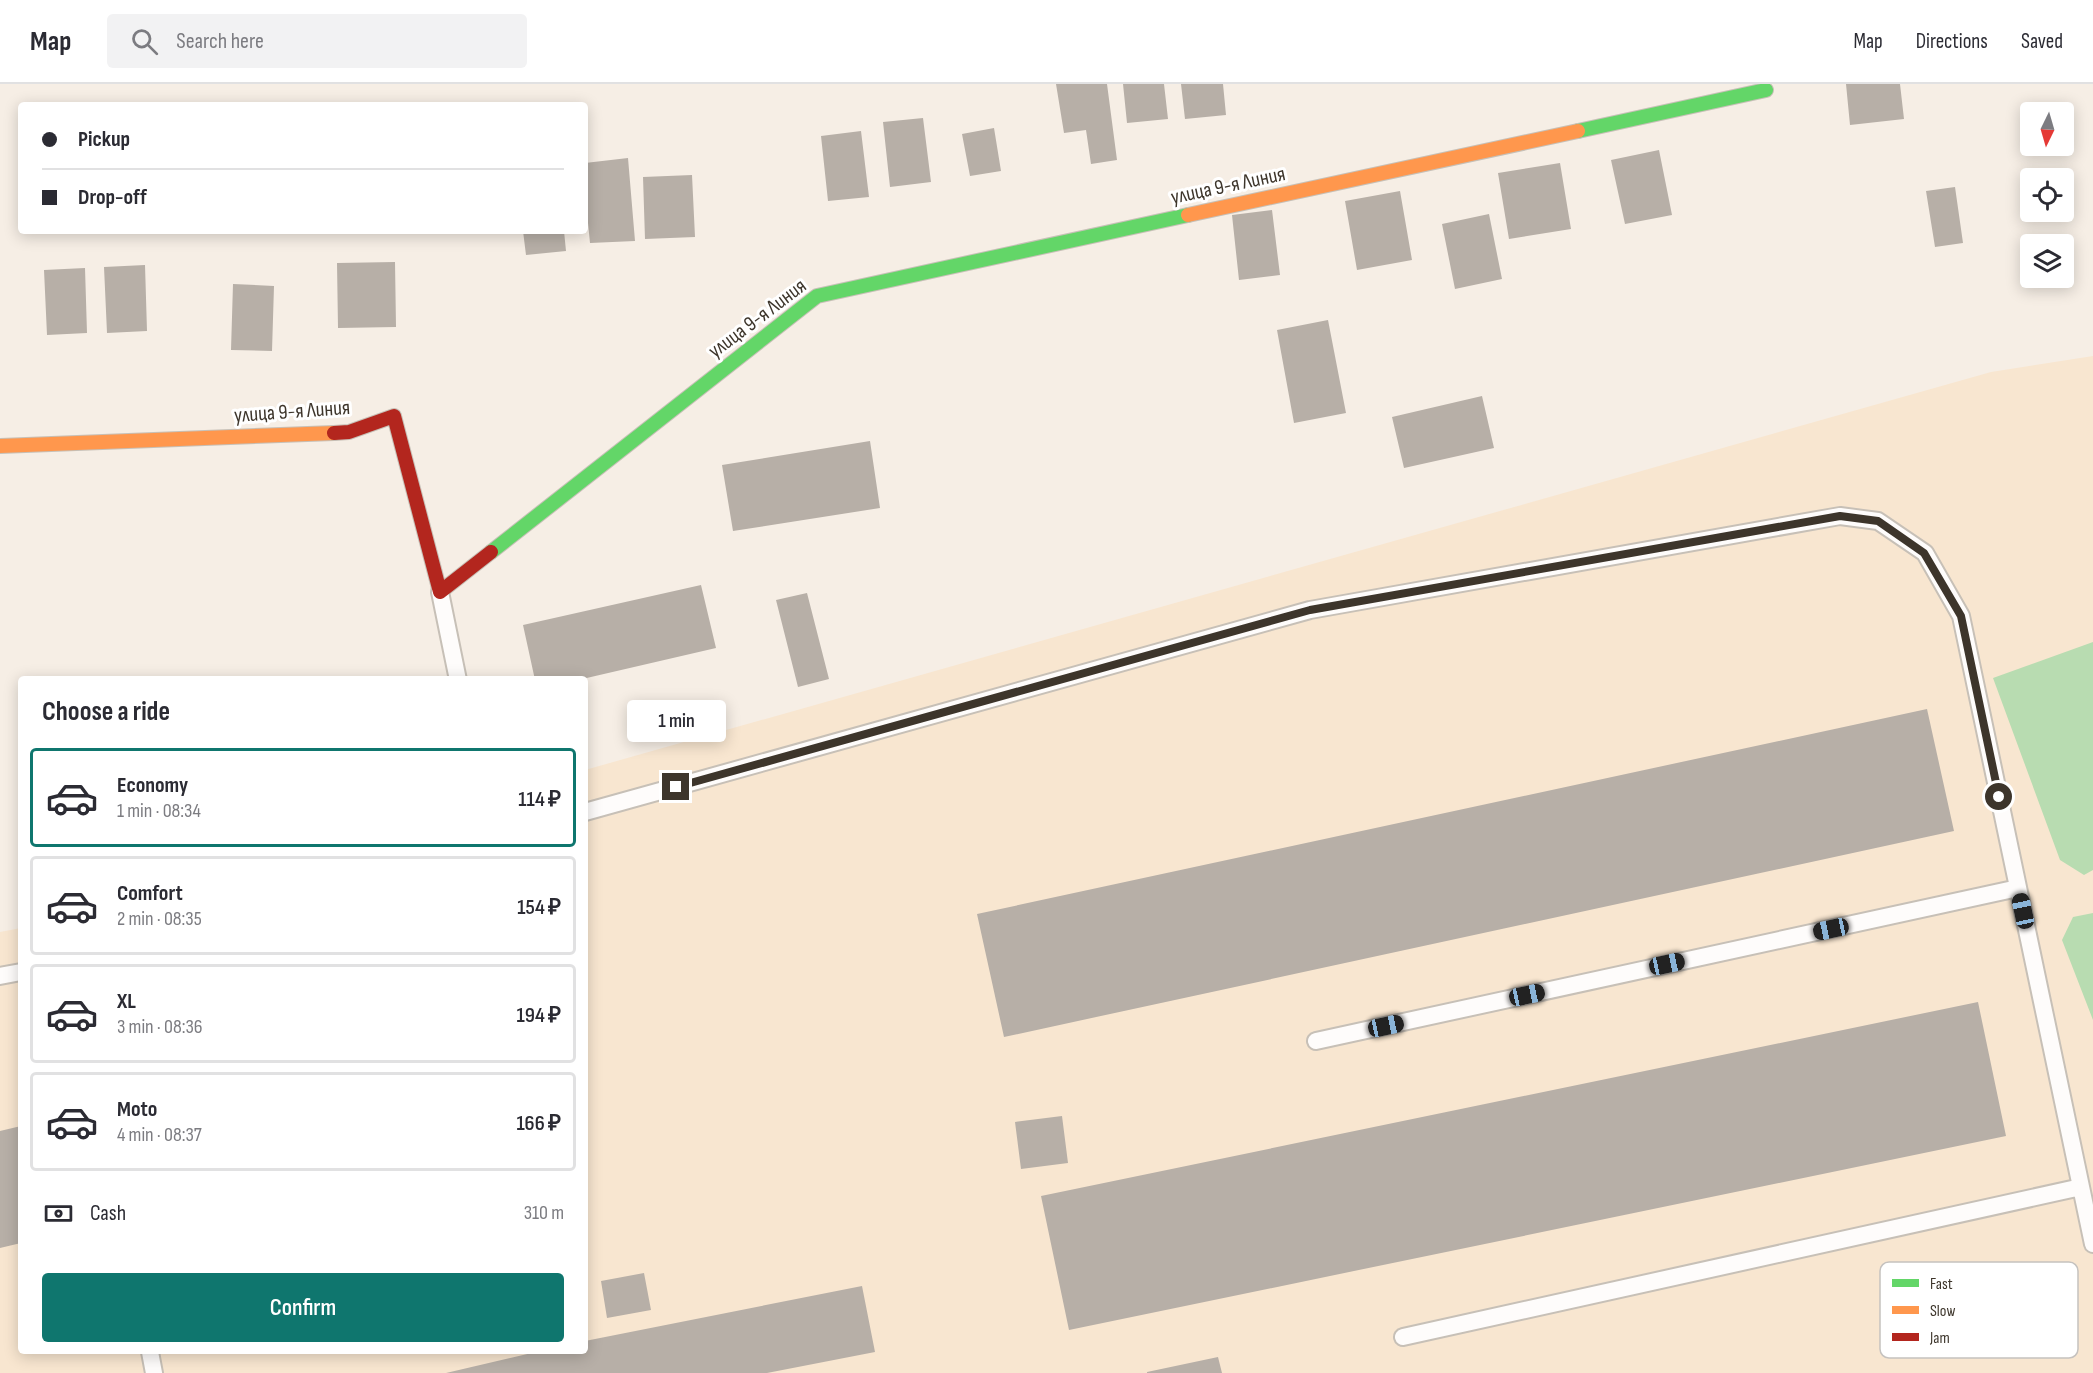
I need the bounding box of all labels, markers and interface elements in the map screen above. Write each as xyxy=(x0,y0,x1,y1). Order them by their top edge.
search box xyxy=(107,14,527,68)
text: Map xyxy=(30,25,71,58)
icon: search xyxy=(128,25,161,58)
text: Search here xyxy=(176,28,264,55)
text: Map xyxy=(1853,29,1883,54)
text: Directions xyxy=(1916,29,1988,54)
text: Saved xyxy=(2021,29,2063,54)
north arrow xyxy=(2020,102,2074,156)
map controls xyxy=(2020,102,2074,288)
text: Pickup xyxy=(78,126,130,153)
street label: улица 9-я Линия xyxy=(1169,161,1288,210)
button: locate xyxy=(2020,168,2074,222)
text: Drop-off xyxy=(78,184,147,211)
button: layers xyxy=(2020,234,2074,288)
street label: улица 9-я Линия xyxy=(703,273,811,363)
street label: улица 9-я Линия xyxy=(233,395,351,428)
text: Choose a ride xyxy=(42,696,170,728)
callout: 1 min xyxy=(626,700,726,742)
text: 1 min xyxy=(658,709,695,733)
icon: car xyxy=(45,771,99,825)
text: Economy xyxy=(117,772,188,799)
route end xyxy=(662,773,689,800)
route start xyxy=(1985,783,2012,810)
text: 114 ₽ xyxy=(518,786,561,813)
text: 1 min · 08:34 xyxy=(117,799,201,823)
icon: car xyxy=(45,879,99,933)
text: Comfort xyxy=(117,880,183,907)
car xyxy=(2010,892,2036,930)
text: 154 ₽ xyxy=(517,894,561,921)
text: 2 min · 08:35 xyxy=(117,907,202,931)
car xyxy=(1812,916,1850,942)
car xyxy=(1648,951,1686,977)
car xyxy=(1508,982,1546,1008)
icon: car xyxy=(45,987,99,1041)
text: XL xyxy=(117,988,136,1015)
text: 194 ₽ xyxy=(517,1002,561,1029)
car xyxy=(1367,1013,1405,1039)
text: 3 min · 08:36 xyxy=(117,1015,203,1039)
icon: car xyxy=(45,1095,99,1149)
text: Moto xyxy=(117,1096,157,1123)
text: 166 ₽ xyxy=(516,1110,561,1137)
text: 4 min · 08:37 xyxy=(117,1123,202,1147)
icon: cash xyxy=(42,1197,75,1230)
text: Cash xyxy=(90,1200,126,1227)
text: 310 m xyxy=(524,1201,564,1225)
legend xyxy=(1880,1262,2078,1358)
button: Confirm xyxy=(42,1273,564,1342)
text: Fast xyxy=(1930,1275,1953,1294)
text: Slow xyxy=(1930,1302,1955,1321)
text: Jam xyxy=(1929,1329,1950,1348)

